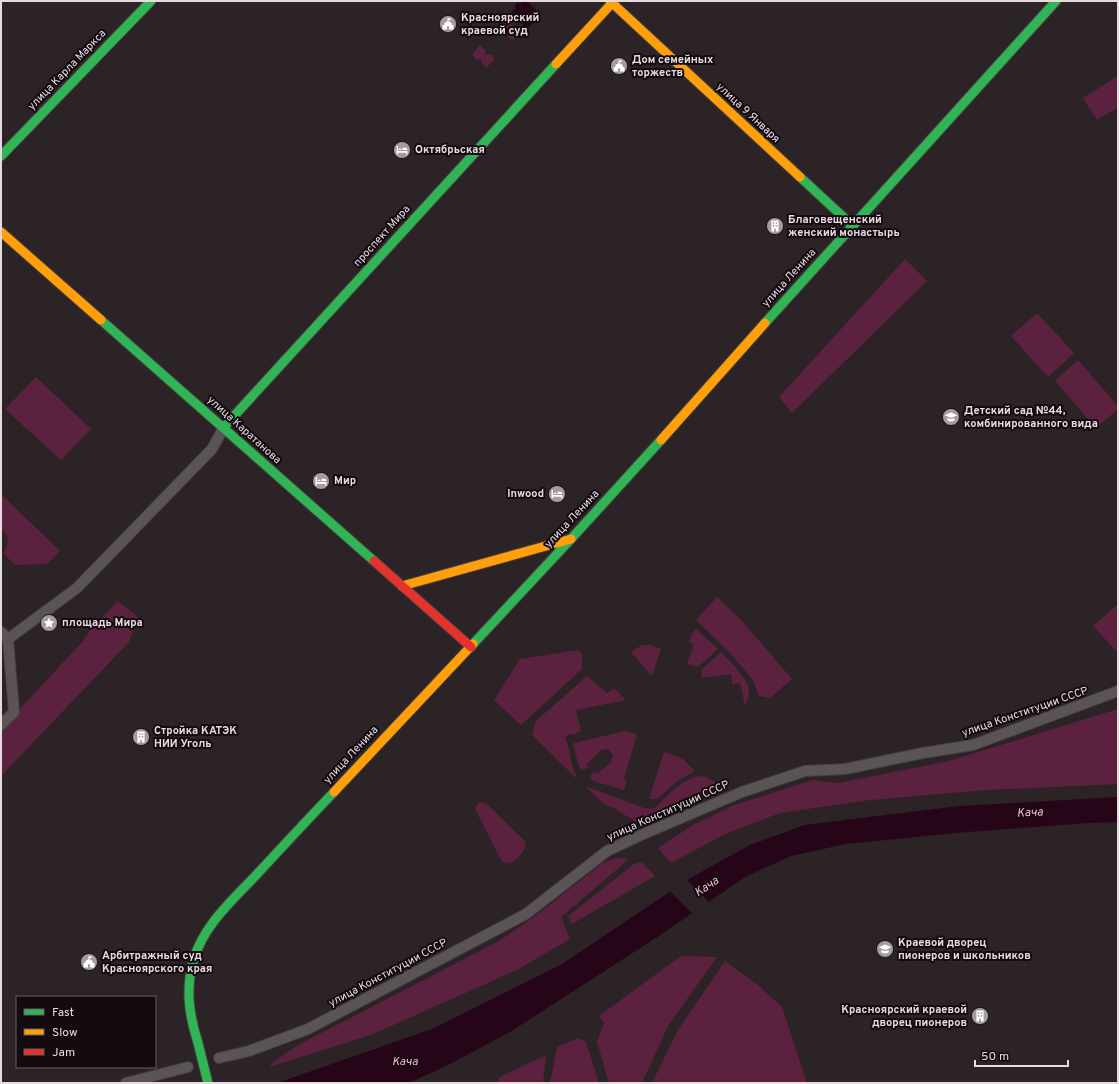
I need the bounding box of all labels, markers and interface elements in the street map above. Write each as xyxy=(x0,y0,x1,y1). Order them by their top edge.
place label: Красноярский краевой суд xyxy=(461,11,539,38)
public building icon: Красноярский краевой суд xyxy=(438,14,458,34)
street label: улица Карла Маркса xyxy=(25,27,109,113)
place label: Дом семейных торжеств xyxy=(632,53,714,80)
public building icon: Дом семейных торжеств xyxy=(609,56,629,76)
street label: улица 9 Января xyxy=(713,80,783,146)
hotel icon: Октябрьская xyxy=(392,140,412,160)
place label: Октябрьская xyxy=(415,143,485,157)
street label: проспект Мира xyxy=(351,202,413,270)
place label: Благовещенский женский монастырь xyxy=(788,213,900,240)
building icon: Благовещенский женский монастырь xyxy=(765,216,785,236)
street label: улица Ленина xyxy=(759,246,819,310)
street label: улица Каратанова xyxy=(204,393,284,467)
place label: Детский сад №44, комбинированного вида xyxy=(964,404,1098,431)
school or university icon: Детский сад №44, комбинированного вида xyxy=(941,407,961,427)
hotel icon: Мир xyxy=(311,471,331,491)
place label: Мир xyxy=(334,474,356,488)
hotel icon: Inwood xyxy=(547,484,567,504)
place label: Inwood xyxy=(507,487,544,501)
street label: улица Ленина xyxy=(542,487,603,551)
place icon: площадь Мира xyxy=(39,613,59,633)
place label: площадь Мира xyxy=(62,616,143,630)
street label: улица Конституции СССР xyxy=(960,684,1090,740)
street label: улица Ленина xyxy=(321,723,382,787)
place label: Стройка КАТЭК НИИ Уголь xyxy=(154,724,237,751)
building icon: Стройка КАТЭК НИИ Уголь xyxy=(131,727,151,747)
street label: улица Конституции СССР xyxy=(605,778,731,844)
water label: Кача xyxy=(1017,804,1044,822)
water label: Кача xyxy=(692,873,723,901)
street label: улица Конституции СССР xyxy=(326,936,450,1010)
place label: Краевой дворец пионеров и школьников xyxy=(898,936,1031,963)
school or university icon: Краевой дворец пионеров и школьников xyxy=(875,939,895,959)
place label: Арбитражный суд Красноярского края xyxy=(102,949,212,976)
public building icon: Арбитражный суд Красноярского края xyxy=(79,952,99,972)
legend xyxy=(16,996,156,1068)
place label: Красноярский краевой дворец пионеров xyxy=(841,1003,967,1030)
text: Fast xyxy=(52,1005,74,1021)
building icon: Красноярский краевой дворец пионеров xyxy=(970,1006,990,1026)
text: Slow xyxy=(52,1025,78,1041)
scale bar xyxy=(975,1042,1068,1068)
text: Jam xyxy=(52,1045,75,1061)
text: 50 m xyxy=(981,1049,1009,1065)
water label: Кача xyxy=(392,1054,419,1070)

